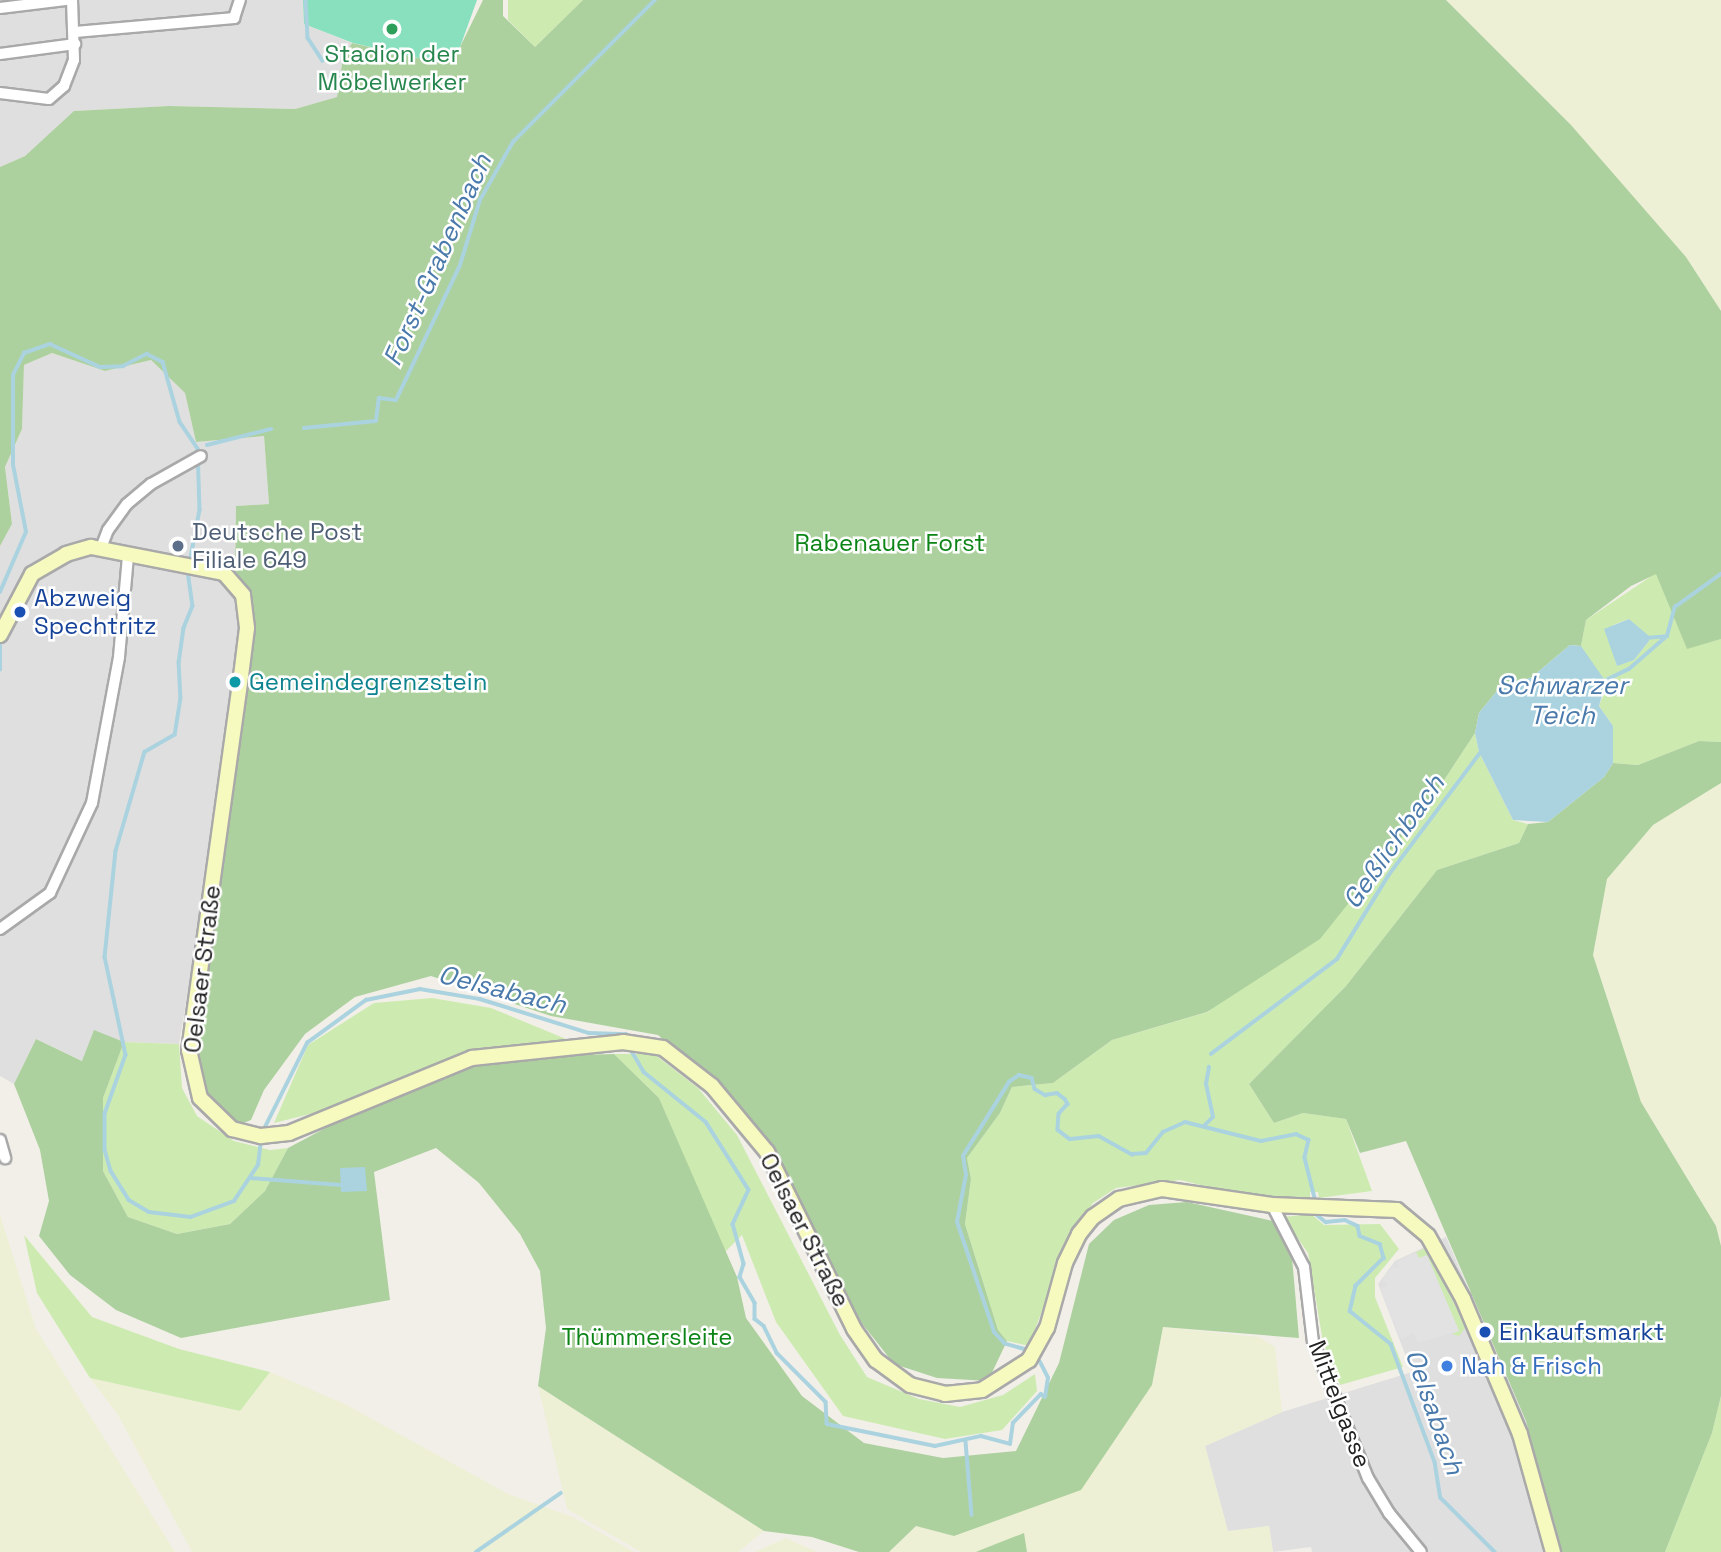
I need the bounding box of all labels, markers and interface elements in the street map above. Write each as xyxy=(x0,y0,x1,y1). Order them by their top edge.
marker: Stadion der Möbelwerker xyxy=(384,21,400,37)
place label: Stadion der Möbelwerker xyxy=(318,40,466,96)
water label: Forst-Grabenbach xyxy=(377,149,499,371)
place label: Deutsche Post Filiale 649 xyxy=(192,518,362,574)
park label: Rabenauer Forst xyxy=(795,529,985,557)
marker: Deutsche Post Filiale 649 xyxy=(170,538,186,554)
place label: Abzweig Spechtritz xyxy=(34,584,157,640)
marker: Abzweig Spechtritz xyxy=(12,604,28,620)
place label: Gemeindegrenzstein xyxy=(249,668,487,696)
water label: Schwarzer Teich xyxy=(1497,670,1627,732)
marker: Gemeindegrenzstein xyxy=(227,674,243,690)
water label: Geßlichbach xyxy=(1337,769,1451,915)
street label: Oelsaer Straße xyxy=(177,883,227,1055)
water label: Oelsabach xyxy=(435,959,569,1021)
street label: Oelsaer Straße xyxy=(754,1148,856,1312)
place label: Einkaufsmarkt xyxy=(1499,1318,1664,1346)
park label: Thümmersleite xyxy=(561,1323,733,1351)
marker: Einkaufsmarkt xyxy=(1477,1324,1493,1340)
street label: Mittelgasse xyxy=(1303,1336,1377,1472)
water label: Oelsabach xyxy=(1398,1345,1470,1479)
place label: Nah & Frisch xyxy=(1461,1352,1602,1380)
marker: Nah & Frisch xyxy=(1439,1358,1455,1374)

